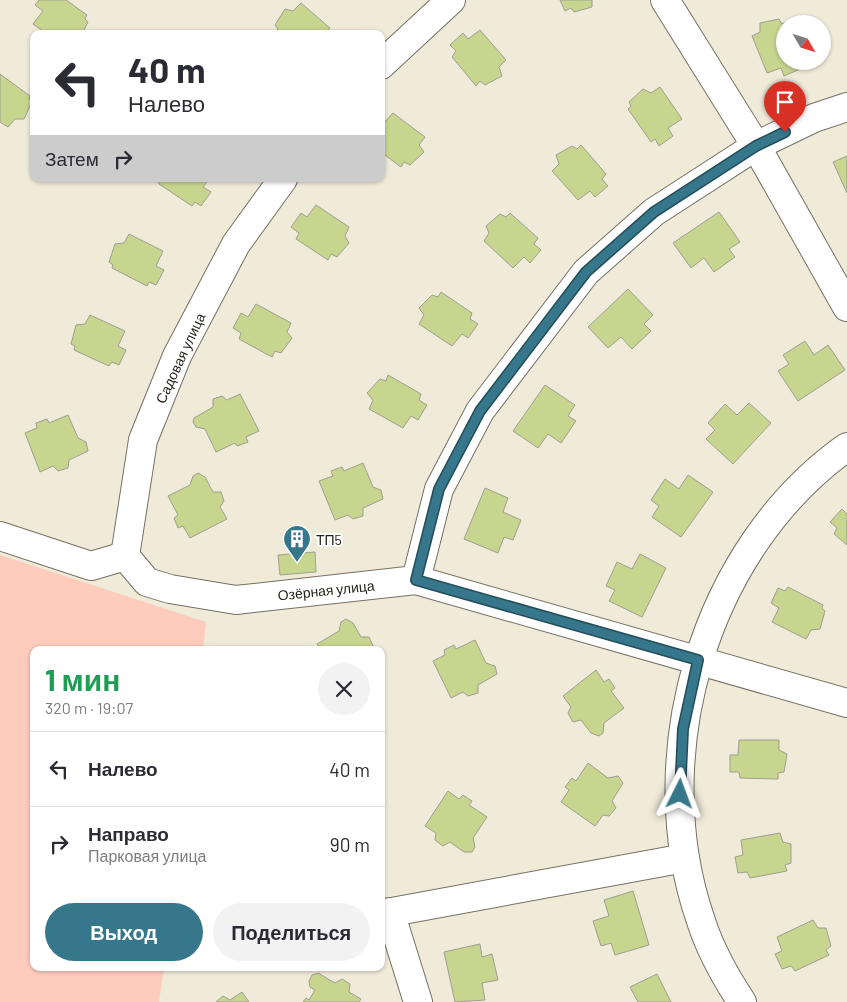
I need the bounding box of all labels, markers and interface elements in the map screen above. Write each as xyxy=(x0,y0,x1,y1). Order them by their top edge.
north arrow xyxy=(776,15,831,70)
map controls xyxy=(776,15,831,70)
text: 40 m xyxy=(128,48,205,90)
icon: left xyxy=(45,50,110,115)
pin xyxy=(764,81,806,132)
icon: arrive xyxy=(771,88,799,116)
text: Налево xyxy=(128,90,205,116)
icon: right xyxy=(109,145,137,173)
text: Затем xyxy=(45,147,99,170)
street label: Садовая улица xyxy=(152,310,208,406)
building icon: ТП5 xyxy=(282,524,312,563)
place label: ТП5 xyxy=(316,531,342,548)
street label: Озёрная улица xyxy=(277,576,375,604)
text: 1 мин xyxy=(45,661,120,697)
button: close xyxy=(318,663,370,715)
text: 320 m · 19:07 xyxy=(45,698,133,717)
icon: left xyxy=(45,755,73,783)
text: Налево xyxy=(88,757,158,780)
text: 40 m xyxy=(329,758,370,781)
position arrow xyxy=(653,767,705,819)
text: Направо xyxy=(88,822,169,845)
icon: right xyxy=(45,830,73,858)
text: 90 m xyxy=(330,833,370,856)
text: Парковая улица xyxy=(88,846,206,865)
button: Выход xyxy=(45,903,203,961)
button: Поделиться xyxy=(213,903,370,961)

